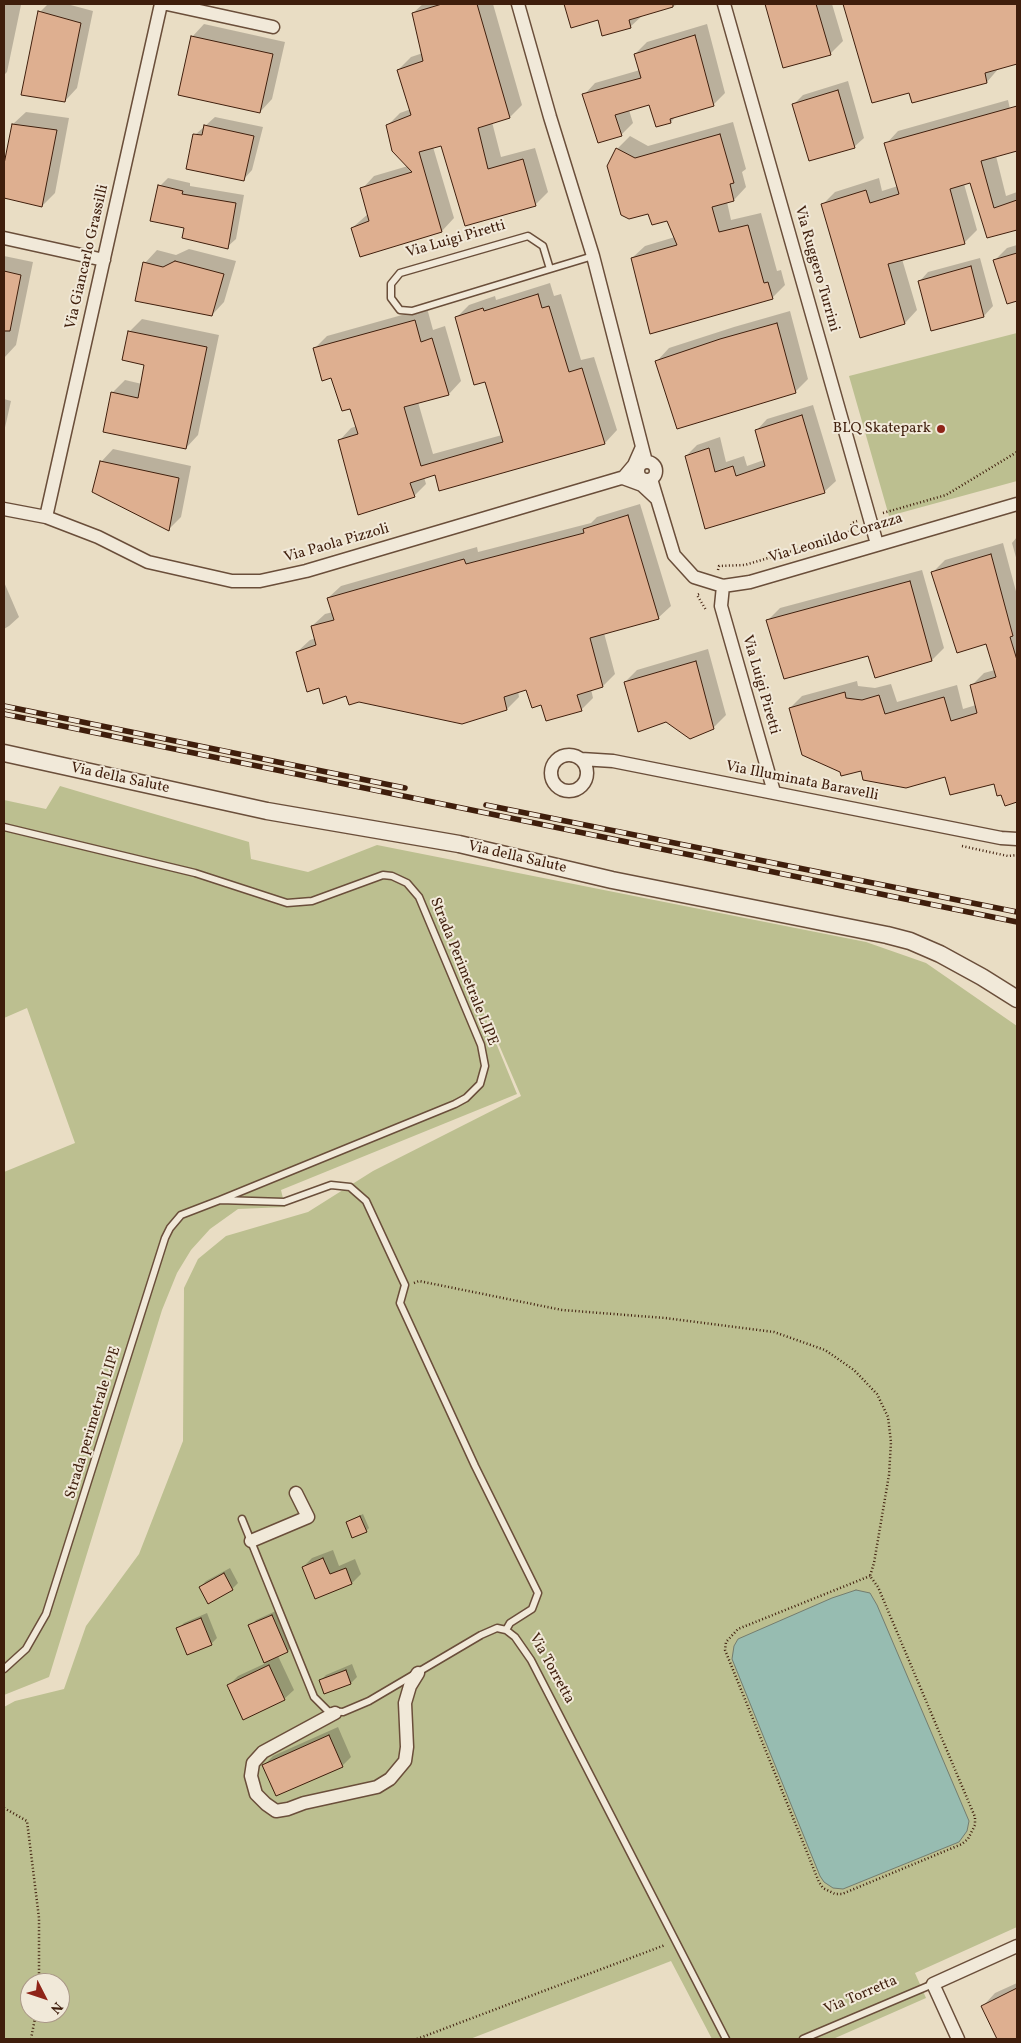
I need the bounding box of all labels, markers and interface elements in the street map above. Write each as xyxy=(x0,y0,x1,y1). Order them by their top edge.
street label: Via Giancarlo Grassilli xyxy=(63,183,113,331)
street label: Via Ruggero Turrini xyxy=(789,204,843,334)
street label: Via Luigi Piretti xyxy=(404,217,508,263)
place label: BLQ Skatepark xyxy=(833,420,931,438)
marker: BLQ Skatepark xyxy=(935,423,947,435)
street label: Via Leonildo Corazza xyxy=(767,510,905,568)
street label: Via Paola Pizzoli xyxy=(282,520,392,568)
street label: Via Luigi Piretti xyxy=(737,633,783,737)
street label: Via Illuminata Baravelli xyxy=(724,758,880,806)
street label: Via della Salute xyxy=(69,760,171,798)
street label: Via della Salute xyxy=(466,838,568,878)
street label: Strada Perimetrale LIPE xyxy=(425,895,501,1049)
street label: Strada perimetrale LIPE xyxy=(62,1345,126,1501)
street label: Via Torretta xyxy=(524,1631,578,1707)
north arrow xyxy=(20,1973,70,2023)
street label: Via Torretta xyxy=(822,1973,900,2019)
text: N xyxy=(45,1997,66,2018)

